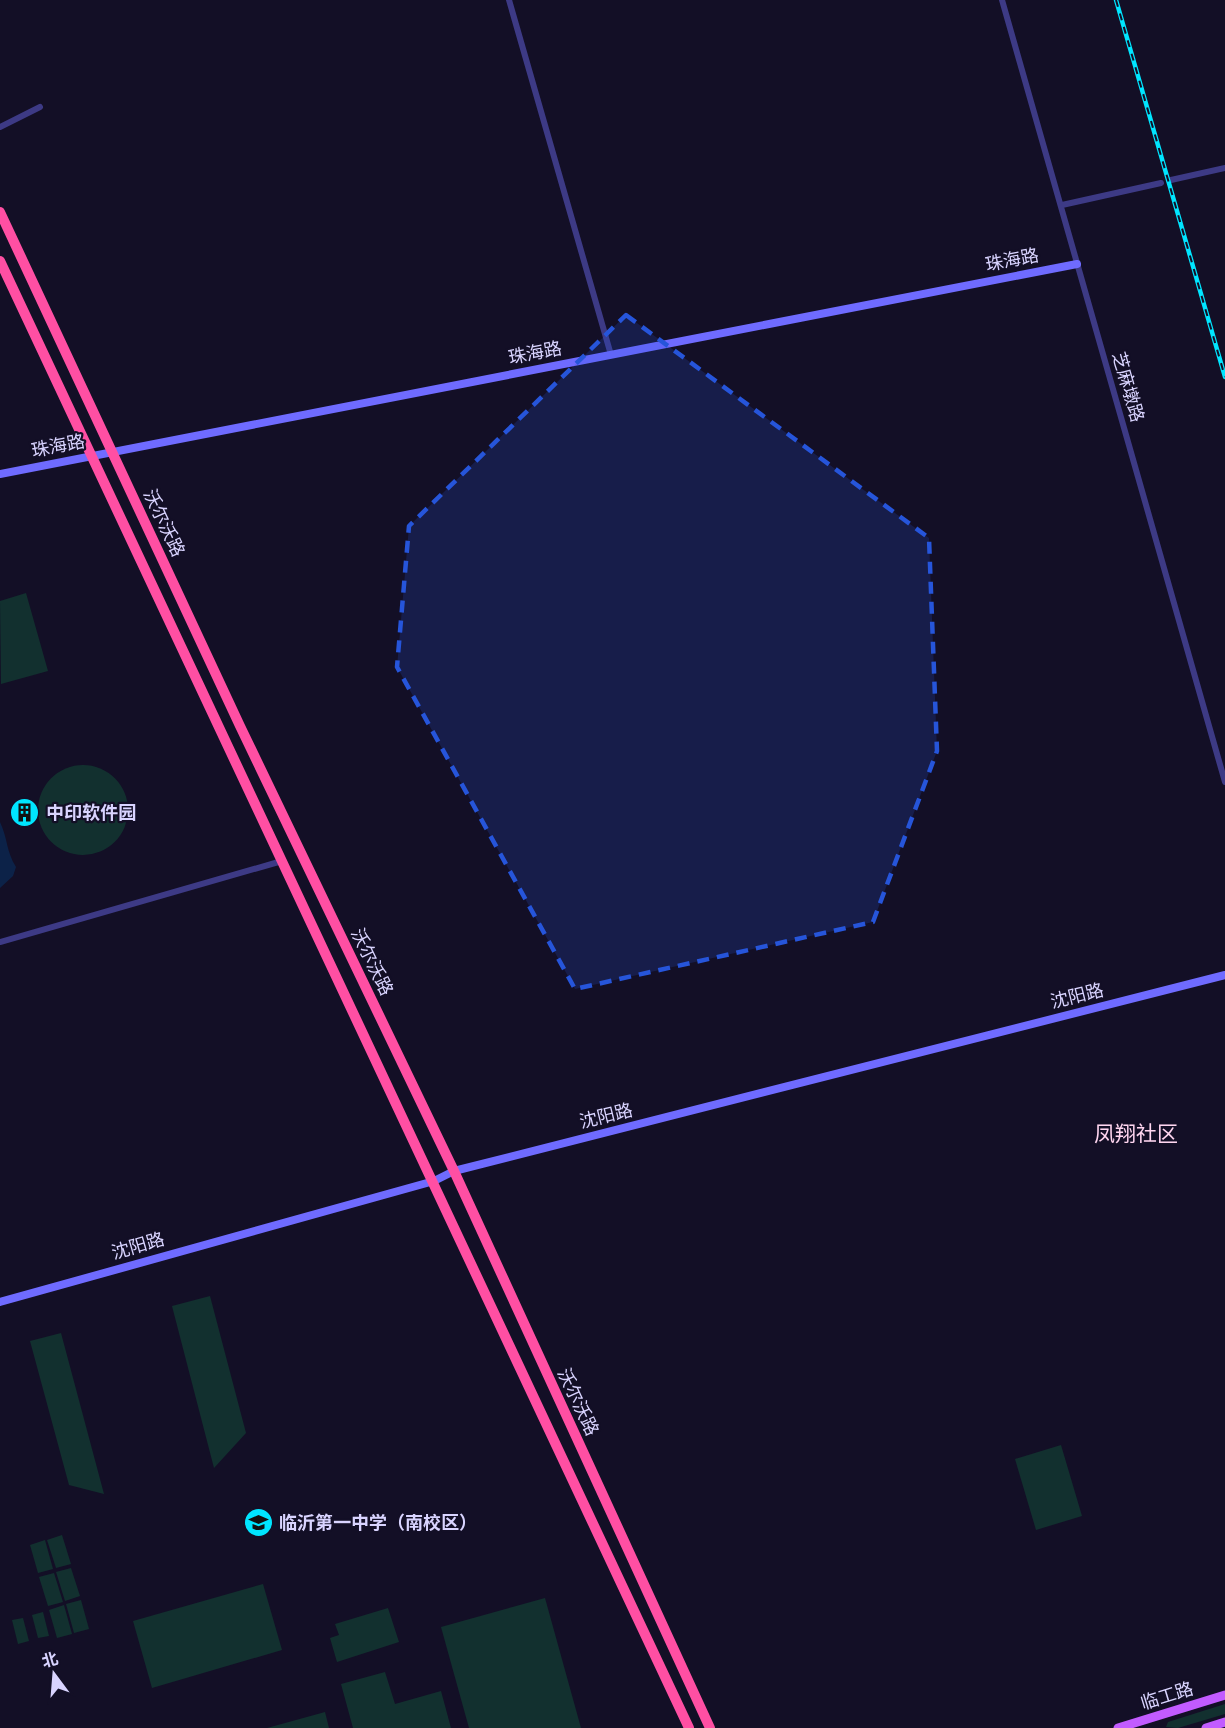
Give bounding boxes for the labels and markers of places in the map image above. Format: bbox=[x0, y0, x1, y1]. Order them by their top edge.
building icon: 中印软件园 bbox=[9, 797, 41, 829]
place label: 中印软件园 bbox=[46, 802, 136, 824]
school or university icon: 临沂第一中学（南校区） bbox=[242, 1507, 274, 1539]
place label: 临沂第一中学（南校区） bbox=[279, 1512, 477, 1534]

